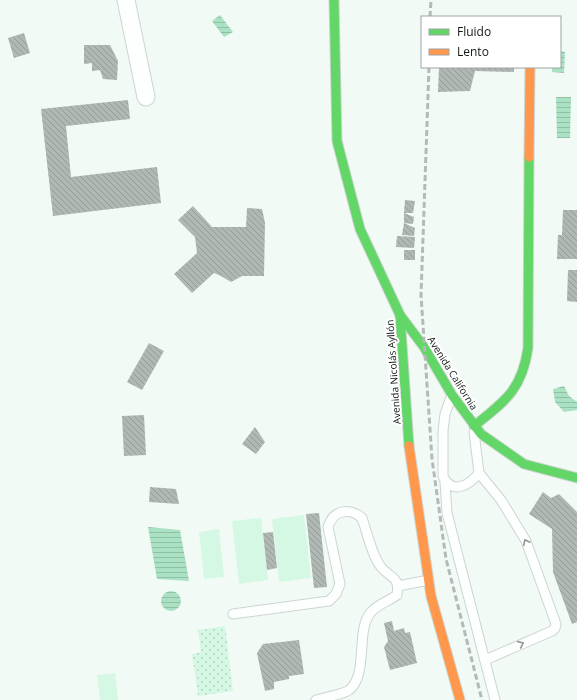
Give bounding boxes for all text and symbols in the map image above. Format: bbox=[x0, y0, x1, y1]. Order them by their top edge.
legend bbox=[421, 16, 561, 68]
text: Fluido bbox=[457, 23, 491, 40]
text: Lento bbox=[457, 43, 489, 60]
street label: Avenida Nicolás Ayllón bbox=[382, 319, 404, 425]
street label: Avenida California bbox=[425, 333, 481, 413]
one-way arrow bbox=[523, 539, 531, 546]
one-way arrow bbox=[517, 641, 524, 649]

